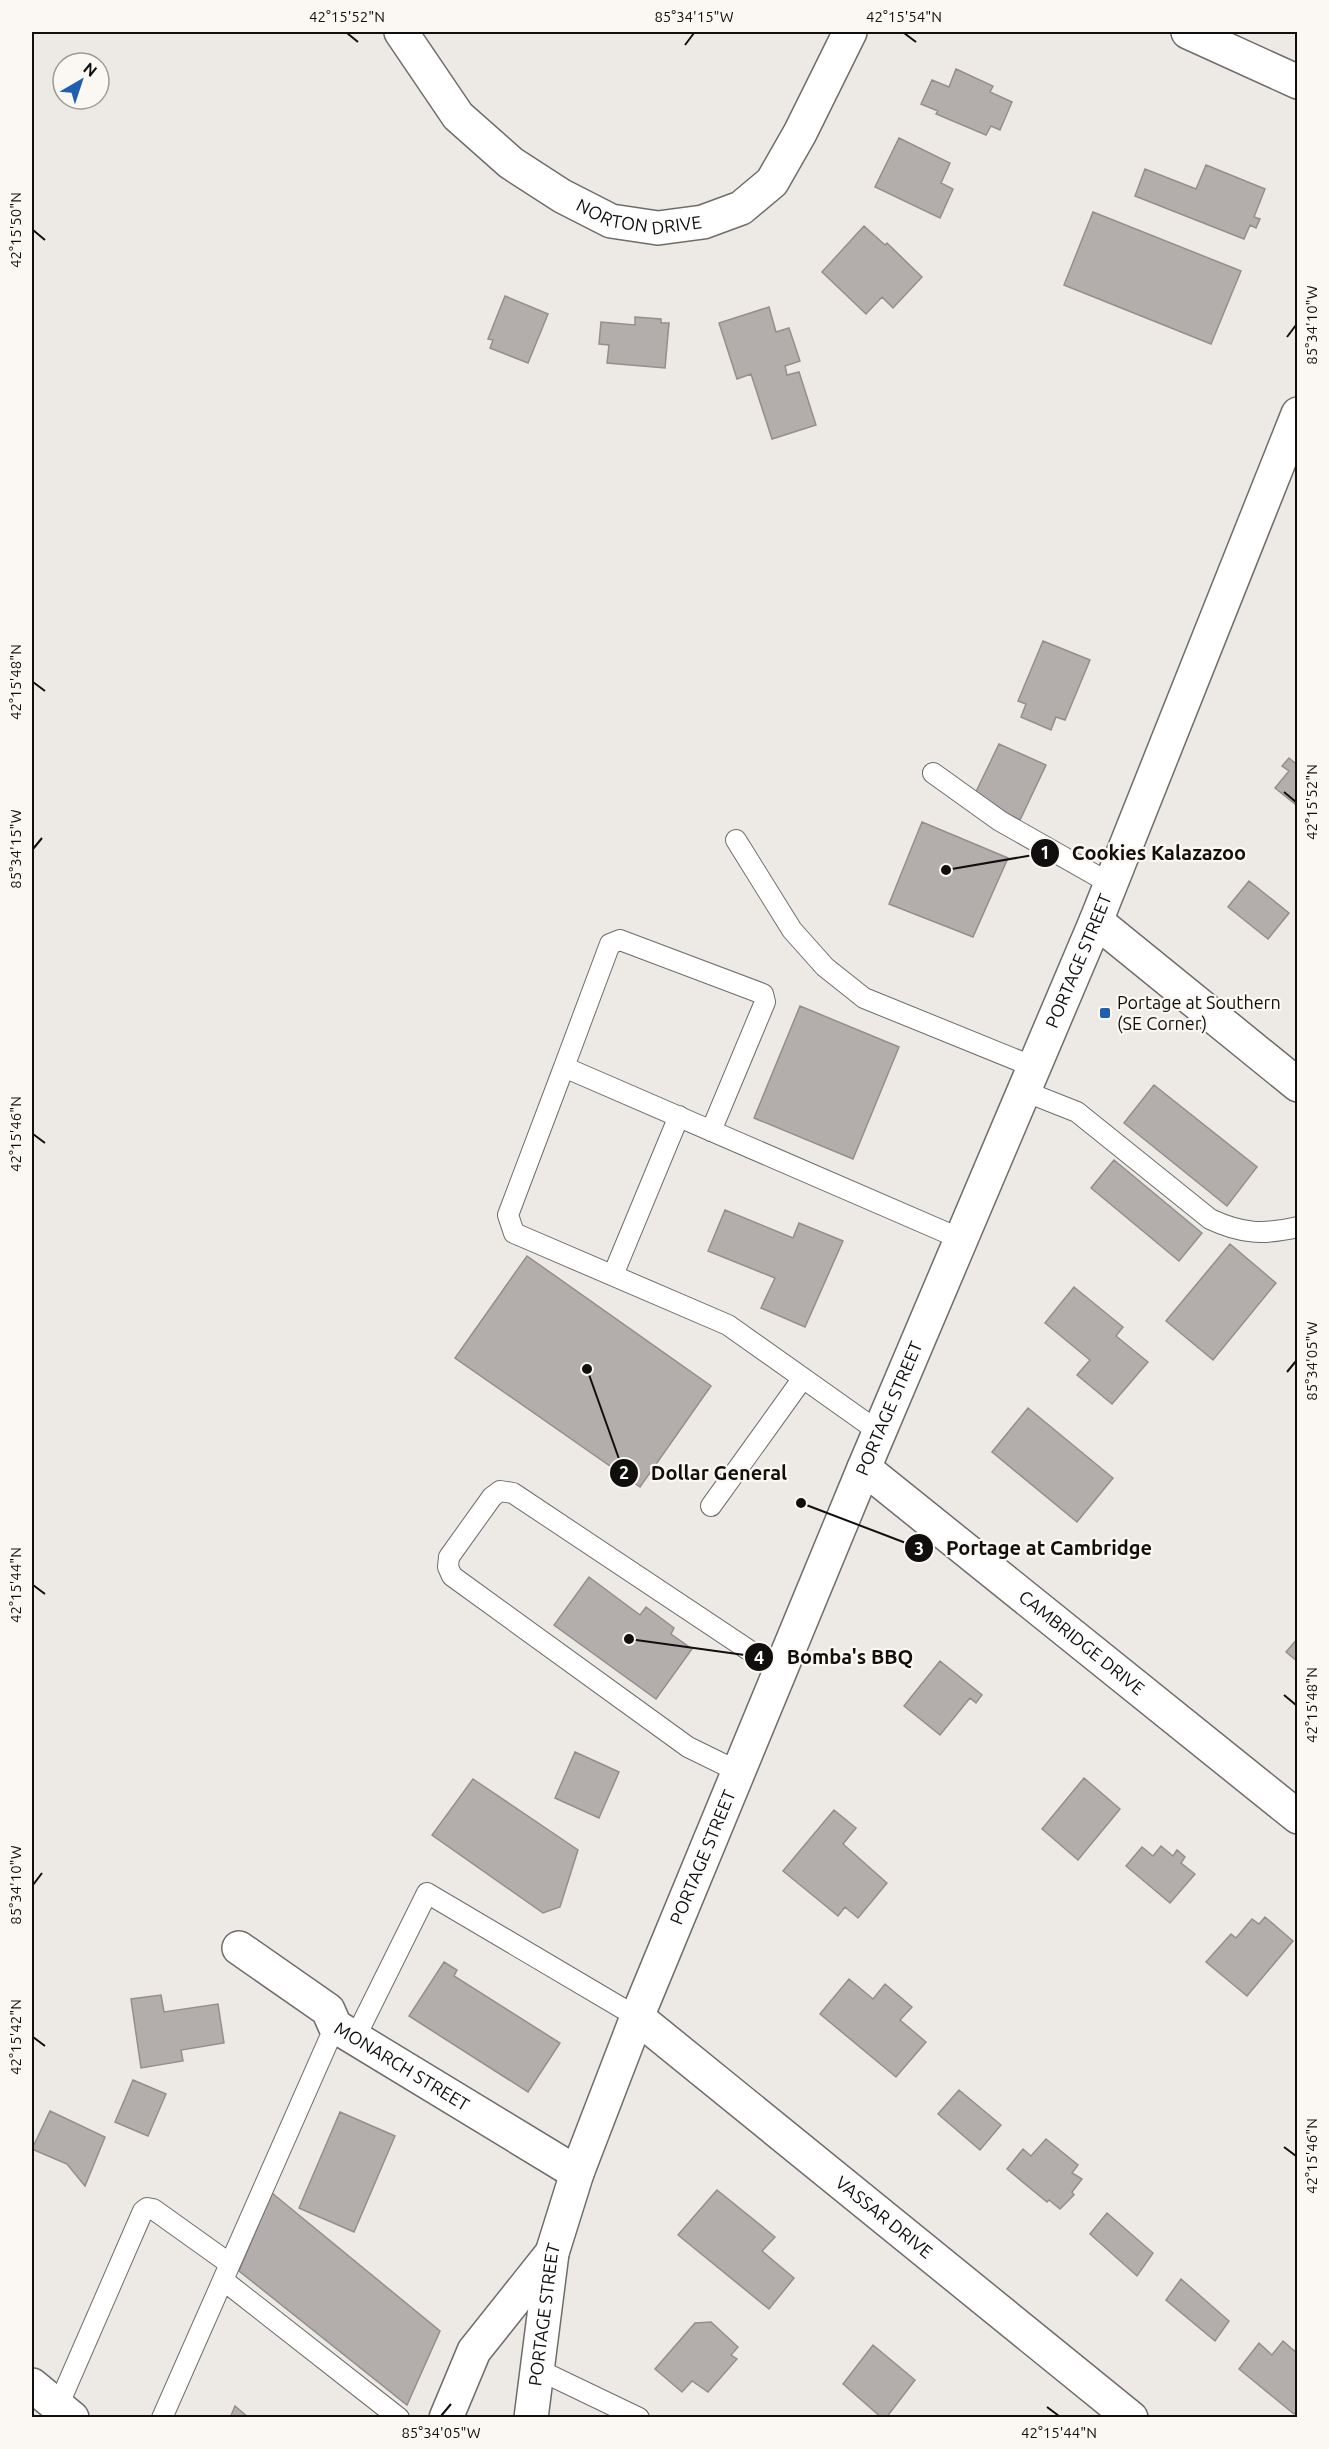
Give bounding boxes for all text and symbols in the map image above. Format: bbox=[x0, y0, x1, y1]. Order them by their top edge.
text: 42°15'52"N bbox=[309, 8, 385, 25]
text: 85°34'15"W bbox=[654, 8, 734, 25]
text: 42°15'54"N bbox=[866, 8, 942, 25]
north arrow bbox=[51, 51, 111, 111]
text: N bbox=[80, 59, 101, 80]
text: 42°15'50"N bbox=[7, 192, 24, 268]
street label: NORTON DRIVE bbox=[573, 194, 703, 238]
text: 85°34'10"W bbox=[1303, 285, 1320, 365]
text: 42°15'48"N bbox=[7, 644, 24, 720]
text: 42°15'52"N bbox=[1303, 764, 1320, 840]
text: 85°34'15"W bbox=[7, 809, 24, 889]
callout: Cookies Kalazazoo bbox=[1030, 834, 1258, 872]
text: Cookies Kalazazoo bbox=[1072, 841, 1246, 864]
text: 1 bbox=[1040, 842, 1050, 862]
street label: PORTAGE STREET bbox=[1041, 891, 1115, 1031]
place label: Portage at Southern (SE Corner) bbox=[1117, 992, 1281, 1034]
marker: Portage at Southern (SE Corner) bbox=[1098, 1006, 1112, 1020]
text: 42°15'46"N bbox=[7, 1096, 24, 1172]
text: 85°34'05"W bbox=[1303, 1321, 1320, 1401]
street label: PORTAGE STREET bbox=[851, 1338, 926, 1478]
callout: Dollar General bbox=[609, 1454, 799, 1492]
text: Dollar General bbox=[651, 1461, 787, 1484]
text: 2 bbox=[619, 1462, 629, 1482]
callout: Portage at Cambridge bbox=[904, 1529, 1164, 1567]
text: Portage at Cambridge bbox=[946, 1536, 1152, 1559]
text: 3 bbox=[914, 1538, 924, 1558]
text: 42°15'44"N bbox=[7, 1547, 24, 1623]
street label: CAMBRIDGE DRIVE bbox=[1015, 1586, 1149, 1698]
callout: Bomba's BBQ bbox=[744, 1638, 925, 1676]
text: Bomba's BBQ bbox=[787, 1645, 913, 1668]
text: 4 bbox=[754, 1647, 764, 1667]
text: 42°15'48"N bbox=[1303, 1667, 1320, 1743]
street label: PORTAGE STREET bbox=[665, 1787, 739, 1927]
text: 85°34'10"W bbox=[7, 1845, 24, 1925]
text: 42°15'42"N bbox=[7, 1999, 24, 2075]
street label: MONARCH STREET bbox=[331, 2017, 473, 2114]
text: 42°15'46"N bbox=[1303, 2118, 1320, 2194]
street label: VASSAR DRIVE bbox=[832, 2172, 937, 2262]
street label: PORTAGE STREET bbox=[524, 2241, 563, 2387]
text: 85°34'05"W bbox=[401, 2424, 481, 2441]
text: 42°15'44"N bbox=[1021, 2424, 1097, 2441]

